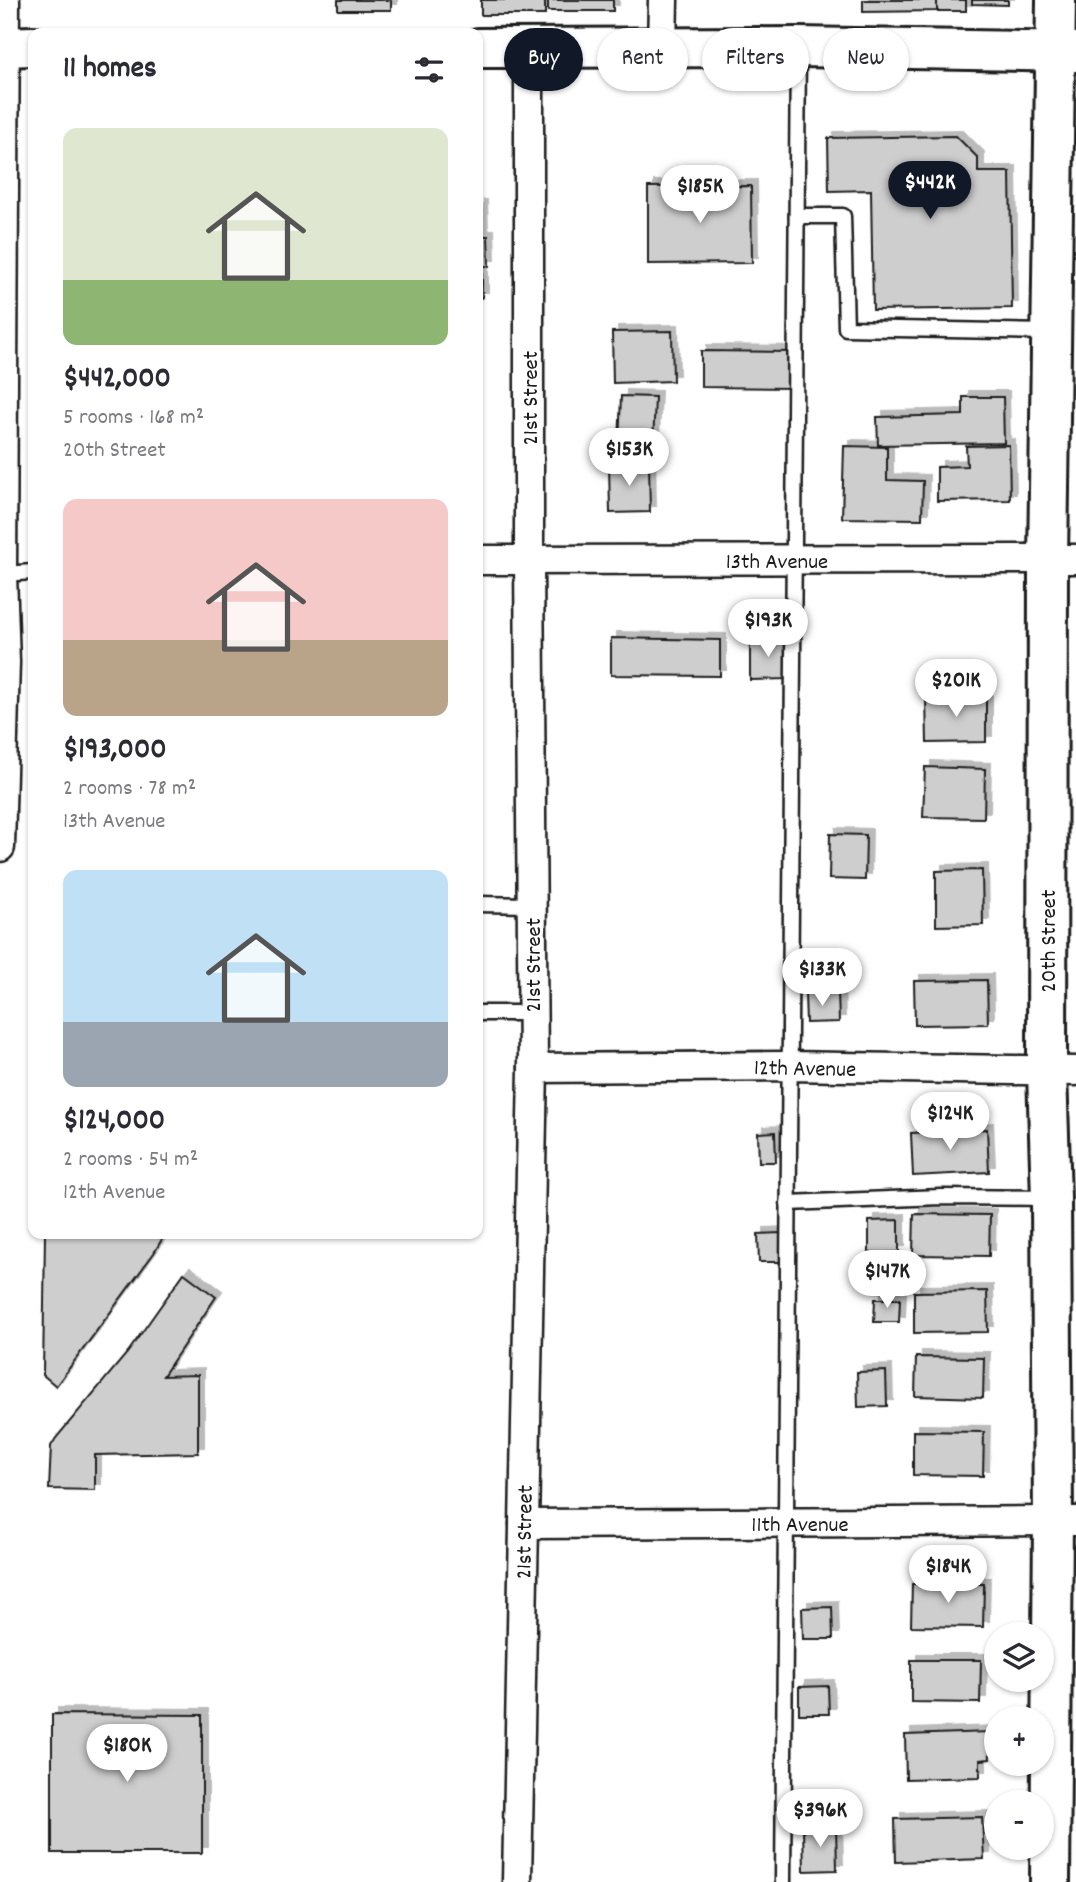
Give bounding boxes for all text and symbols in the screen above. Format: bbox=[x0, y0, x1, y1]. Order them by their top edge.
chip: Buy bbox=[504, 28, 583, 91]
chip: Rent bbox=[597, 28, 688, 91]
chip: Filters bbox=[702, 28, 809, 91]
chip: New bbox=[823, 28, 909, 91]
text: 11 homes bbox=[63, 49, 157, 92]
icon: filters bbox=[410, 51, 448, 89]
pin: $442K bbox=[881, 162, 979, 221]
pin: $185K bbox=[651, 166, 749, 225]
text: $442K bbox=[904, 167, 956, 200]
text: $185K bbox=[676, 171, 724, 204]
icon: home bbox=[193, 173, 319, 299]
street label: 21st Street bbox=[516, 351, 549, 445]
text: $442,000 bbox=[63, 359, 171, 402]
text: 5 rooms · 168 m² bbox=[63, 402, 204, 435]
pin: $153K bbox=[580, 428, 678, 488]
text: $153K bbox=[605, 434, 653, 467]
text: 20th Street bbox=[63, 435, 166, 468]
icon: home bbox=[193, 544, 319, 670]
street label: 13th Avenue bbox=[726, 547, 828, 580]
pin: $193K bbox=[719, 600, 817, 659]
text: $193K bbox=[744, 605, 792, 638]
pin: $201K bbox=[907, 660, 1005, 719]
text: $201K bbox=[931, 665, 981, 698]
text: $193,000 bbox=[63, 730, 167, 773]
text: 2 rooms · 78 m² bbox=[63, 773, 196, 806]
text: 13th Avenue bbox=[63, 806, 165, 839]
street label: 20th Street bbox=[1034, 890, 1067, 992]
icon: home bbox=[193, 915, 319, 1041]
street label: 21st Street bbox=[519, 918, 552, 1012]
pin: $133K bbox=[773, 948, 871, 1008]
text: $133K bbox=[798, 954, 846, 987]
street label: 12th Avenue bbox=[754, 1053, 856, 1088]
pin: $124K bbox=[901, 1092, 999, 1152]
text: $124K bbox=[927, 1098, 973, 1131]
text: $124,000 bbox=[63, 1101, 165, 1144]
text: 2 rooms · 54 m² bbox=[63, 1144, 198, 1177]
text: 12th Avenue bbox=[63, 1177, 165, 1210]
pin: $147K bbox=[838, 1250, 936, 1310]
text: $147K bbox=[864, 1256, 910, 1289]
street label: 21st Street bbox=[509, 1485, 544, 1580]
street label: 11th Avenue bbox=[751, 1510, 849, 1543]
pin: $184K bbox=[899, 1546, 997, 1605]
text: $184K bbox=[925, 1551, 971, 1584]
map controls bbox=[984, 1622, 1054, 1860]
button: layers bbox=[984, 1622, 1054, 1692]
button: + bbox=[984, 1706, 1054, 1776]
pin: $180K bbox=[78, 1724, 176, 1784]
text: $180K bbox=[102, 1730, 152, 1763]
pin: $396K bbox=[771, 1790, 869, 1849]
button: − bbox=[984, 1790, 1054, 1860]
text: $396K bbox=[793, 1795, 847, 1828]

